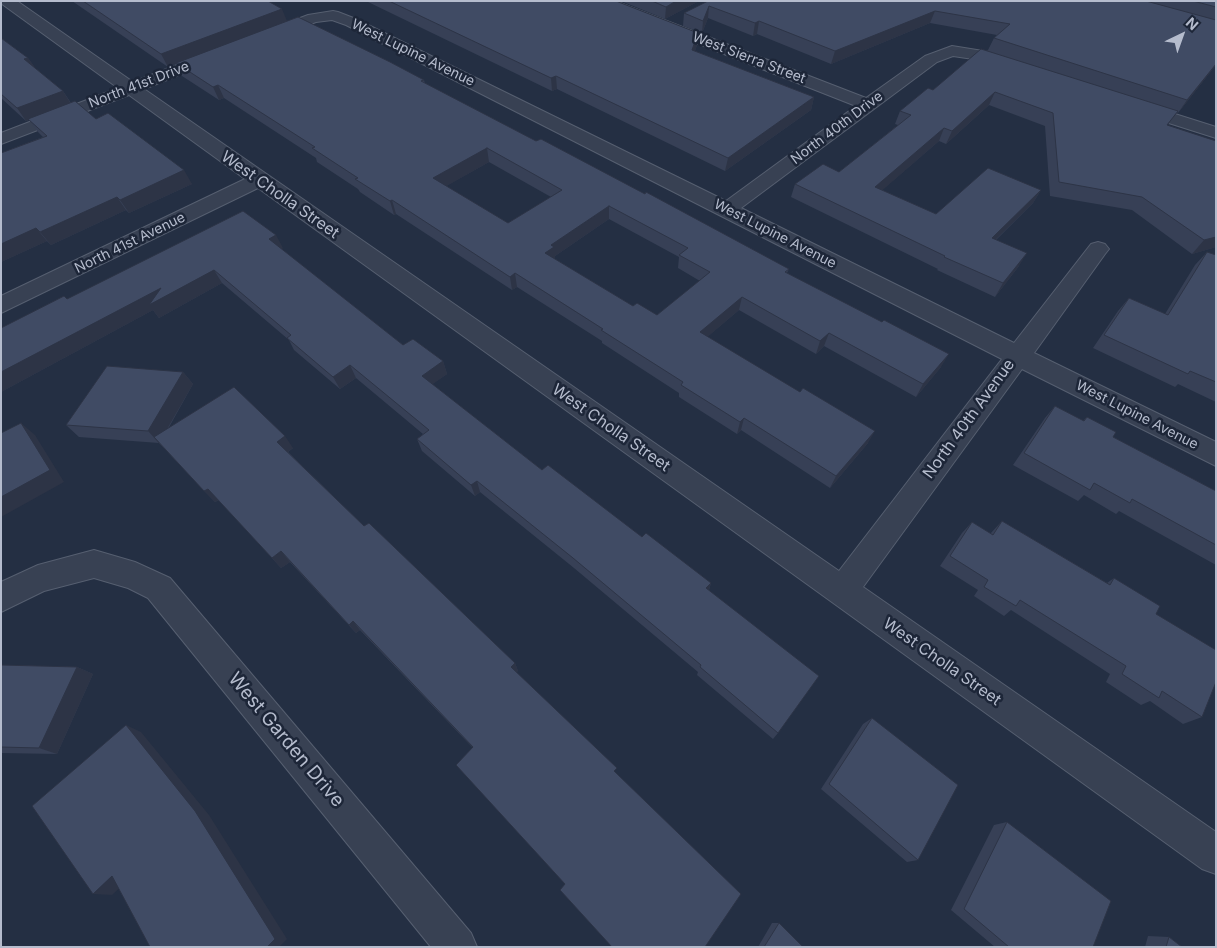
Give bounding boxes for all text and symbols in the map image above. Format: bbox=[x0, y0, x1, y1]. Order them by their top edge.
north arrow bbox=[1157, 10, 1207, 60]
text: N bbox=[1183, 14, 1202, 33]
street label: West Lupine Avenue bbox=[349, 16, 477, 90]
street label: West Sierra Street bbox=[690, 29, 808, 87]
street label: North 41st Drive bbox=[86, 58, 192, 112]
street label: North 40th Drive bbox=[788, 88, 886, 168]
street label: West Cholla Street bbox=[217, 147, 343, 243]
street label: West Lupine Avenue bbox=[711, 196, 839, 272]
street label: North 41st Avenue bbox=[72, 209, 188, 277]
street label: North 40th Avenue bbox=[919, 355, 1019, 483]
street label: West Lupine Avenue bbox=[1073, 377, 1201, 453]
street label: West Cholla Street bbox=[548, 380, 674, 476]
street label: West Cholla Street bbox=[879, 614, 1005, 710]
street label: West Garden Drive bbox=[223, 668, 349, 812]

